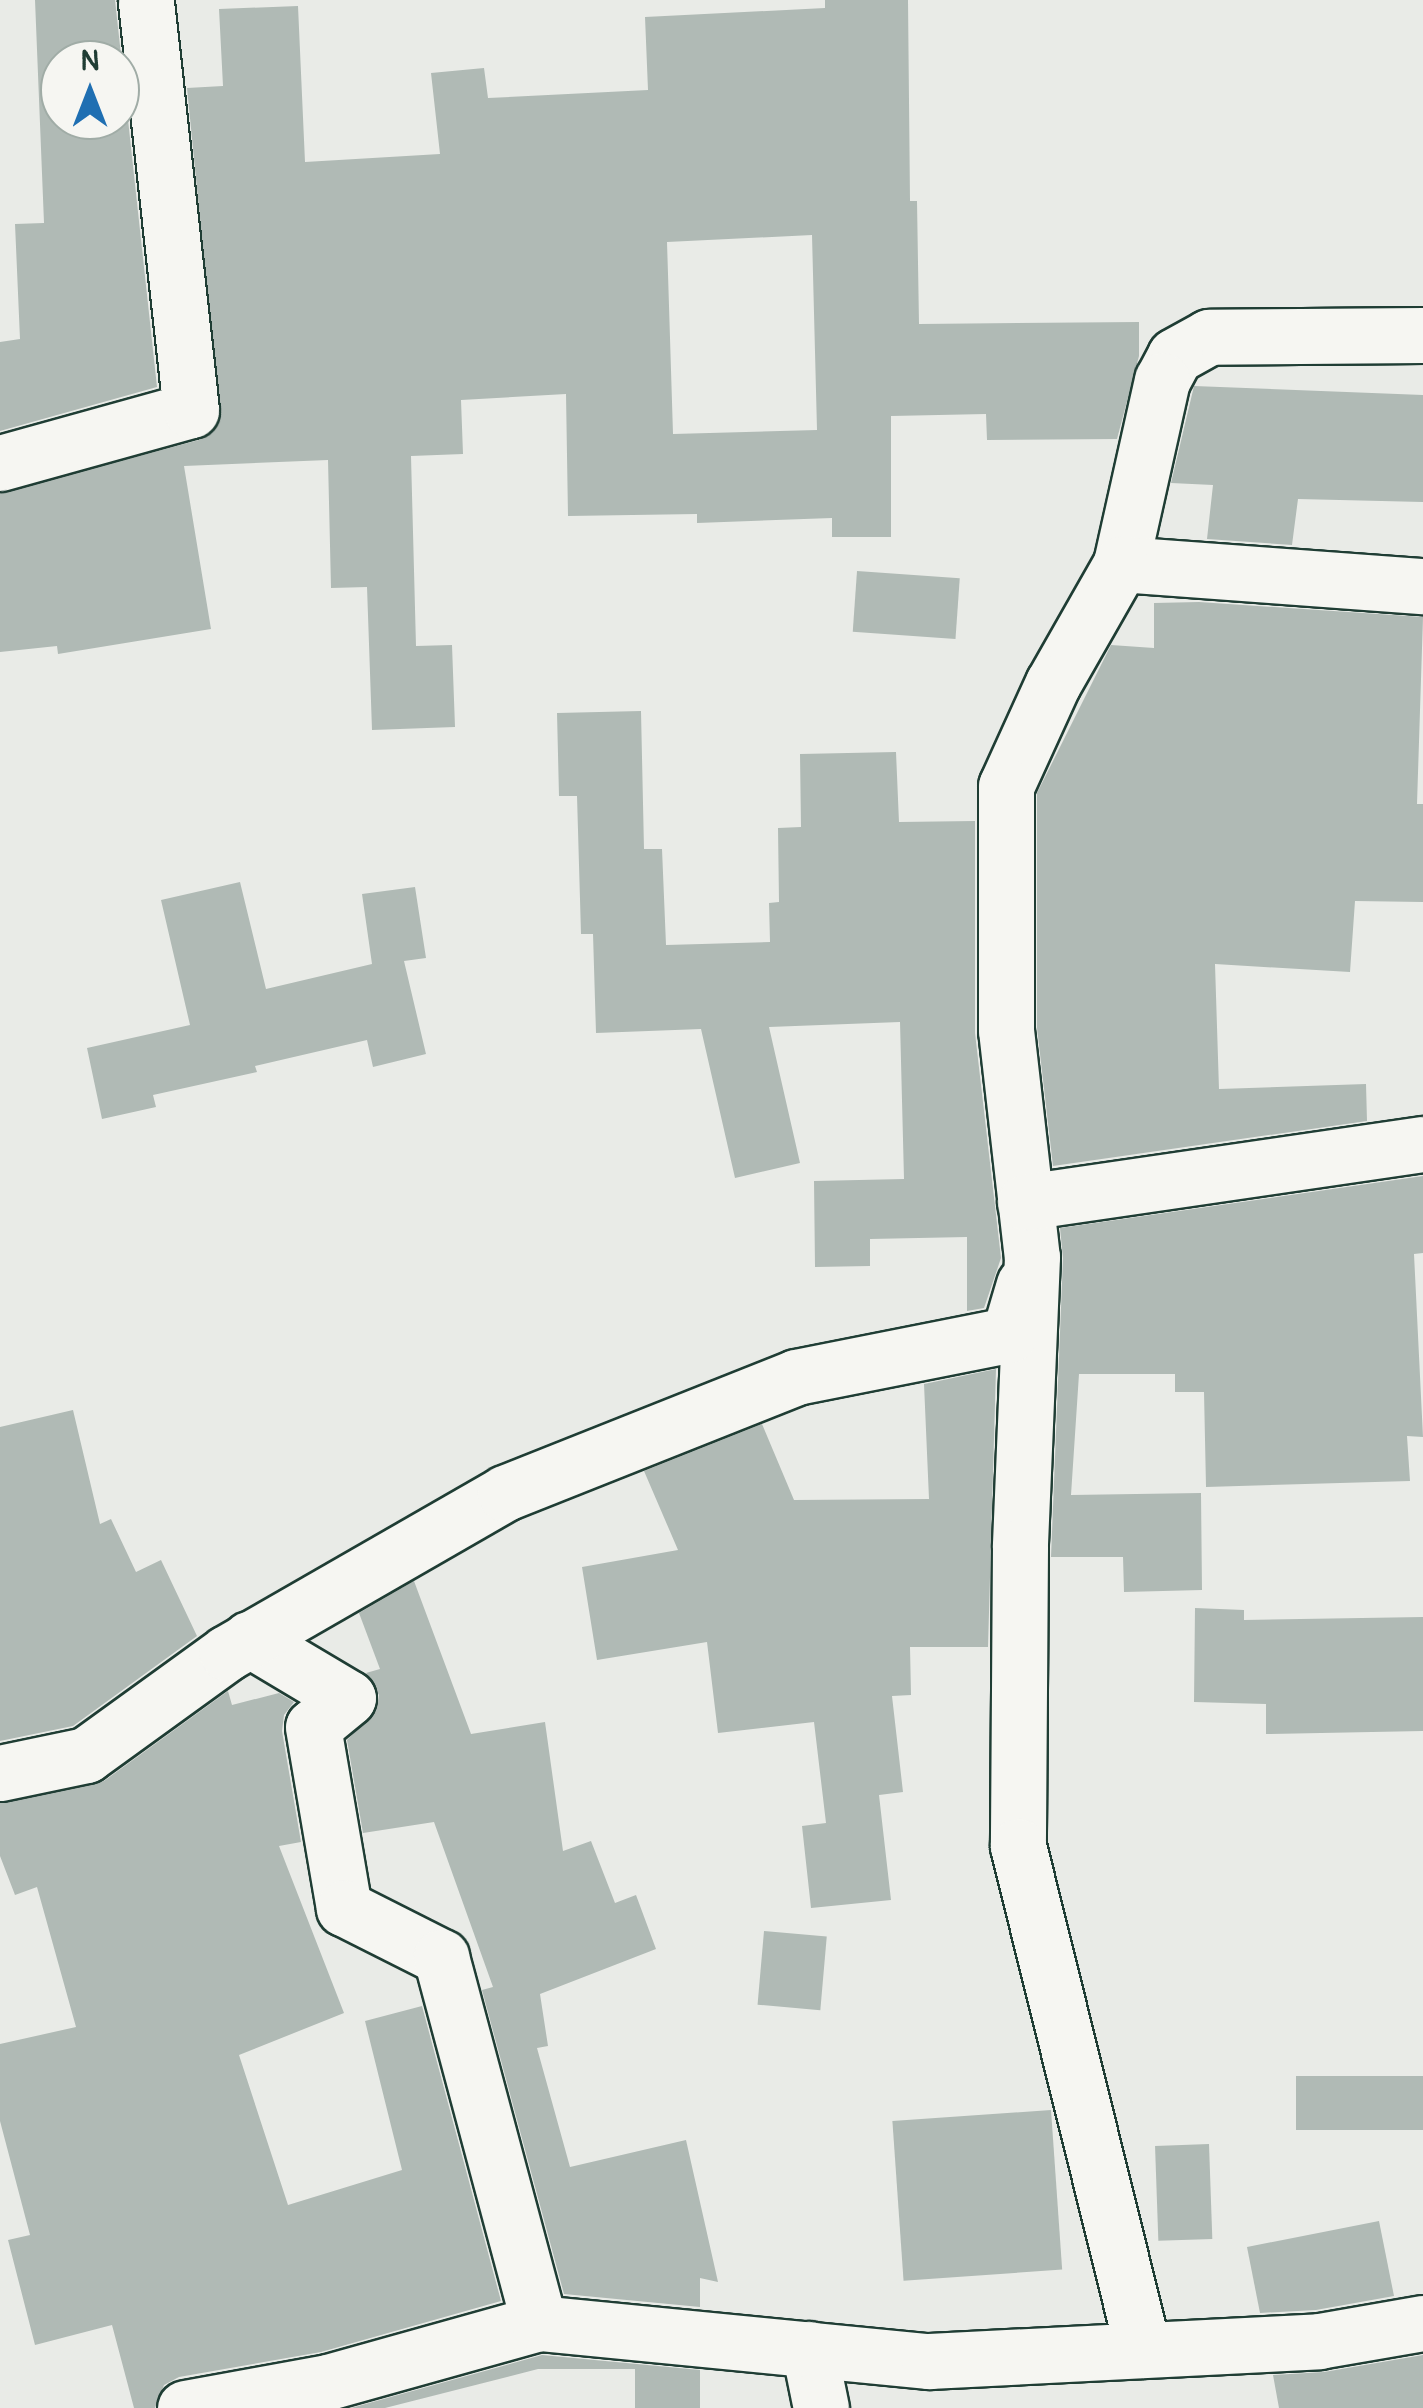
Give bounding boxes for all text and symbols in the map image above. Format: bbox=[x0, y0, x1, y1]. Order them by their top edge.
north arrow bbox=[40, 40, 140, 140]
text: N bbox=[81, 44, 99, 79]

